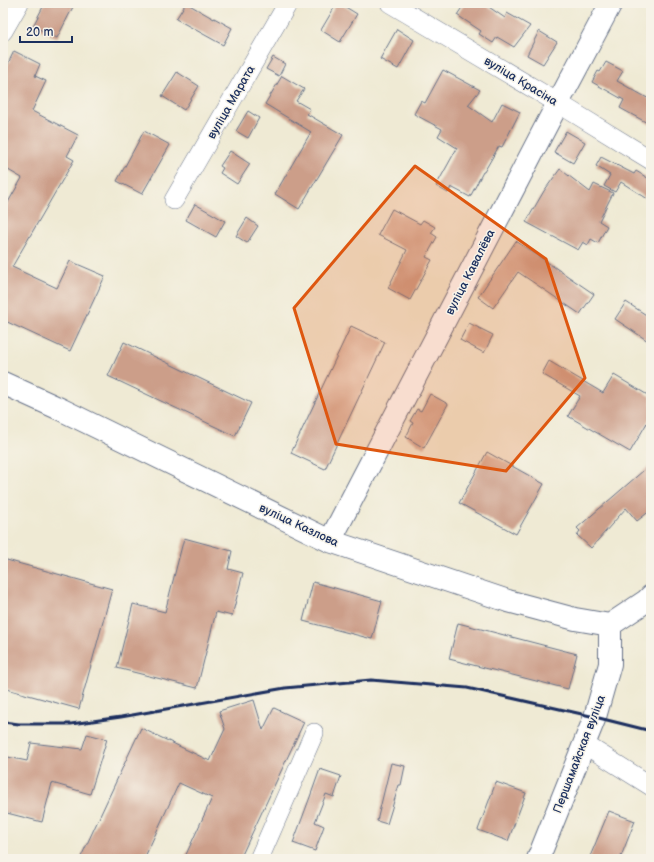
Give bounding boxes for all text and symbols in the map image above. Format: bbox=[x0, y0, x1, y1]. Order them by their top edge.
scale bar bbox=[20, 18, 72, 44]
text: 20 m bbox=[26, 25, 53, 40]
street label: вуліца Красіна bbox=[481, 54, 560, 109]
street label: вуліца Марата bbox=[204, 63, 259, 142]
street label: вуліца Кавалёва bbox=[442, 227, 498, 317]
street label: вуліца Казлова bbox=[257, 500, 341, 550]
street label: Першамайская вуліца bbox=[550, 693, 609, 815]

